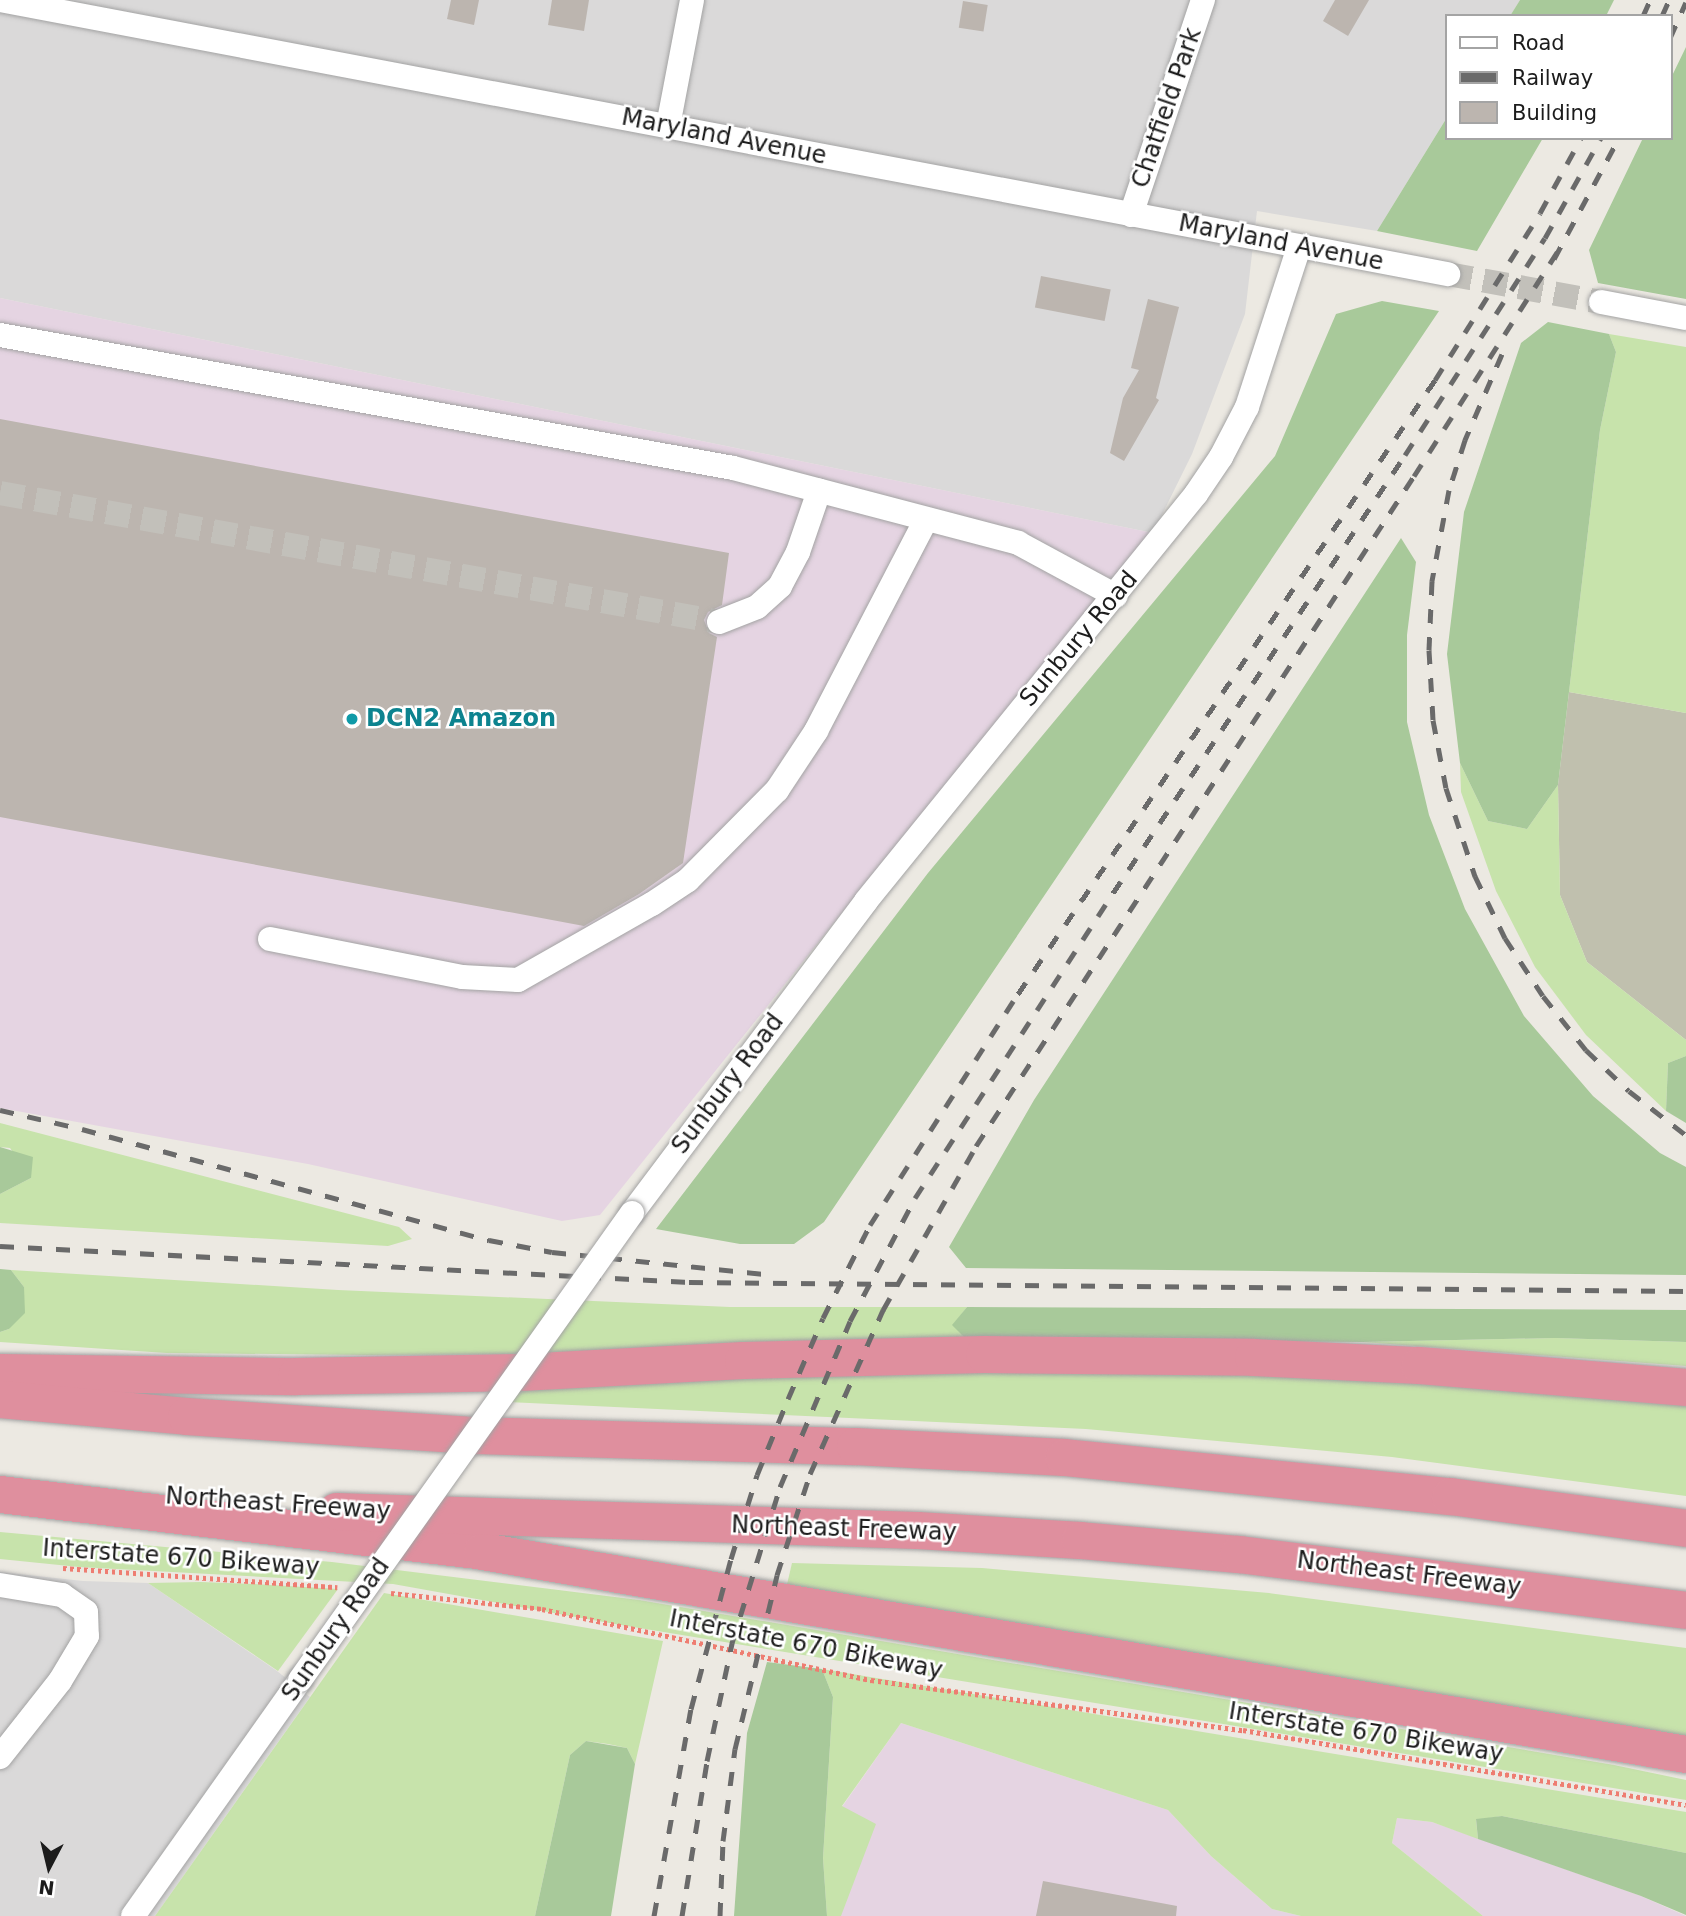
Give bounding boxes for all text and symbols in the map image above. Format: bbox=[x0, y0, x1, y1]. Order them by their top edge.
legend bbox=[1444, 14, 1672, 140]
street label: Chatfield Park bbox=[1126, 24, 1208, 192]
text: Road bbox=[1512, 31, 1565, 55]
text: Railway bbox=[1512, 66, 1593, 90]
text: Building bbox=[1512, 101, 1597, 125]
street label: Maryland Avenue bbox=[619, 103, 829, 171]
street label: Maryland Avenue bbox=[1176, 209, 1386, 277]
street label: Sunbury Road bbox=[1014, 565, 1144, 713]
place label: DCN2 Amazon bbox=[366, 705, 556, 733]
marker: DCN2 Amazon bbox=[344, 711, 360, 727]
street label: Sunbury Road bbox=[666, 1008, 790, 1160]
street label: Northeast Freeway bbox=[164, 1482, 392, 1526]
street label: Northeast Freeway bbox=[731, 1511, 957, 1547]
street label: Interstate 670 Bikeway bbox=[41, 1534, 321, 1582]
street label: Northeast Freeway bbox=[1295, 1546, 1523, 1602]
street label: Sunbury Road bbox=[276, 1553, 396, 1707]
street label: Interstate 670 Bikeway bbox=[667, 1604, 945, 1686]
street label: Interstate 670 Bikeway bbox=[1227, 1697, 1505, 1769]
north arrow bbox=[14, 1832, 84, 1902]
text: N bbox=[37, 1876, 56, 1900]

